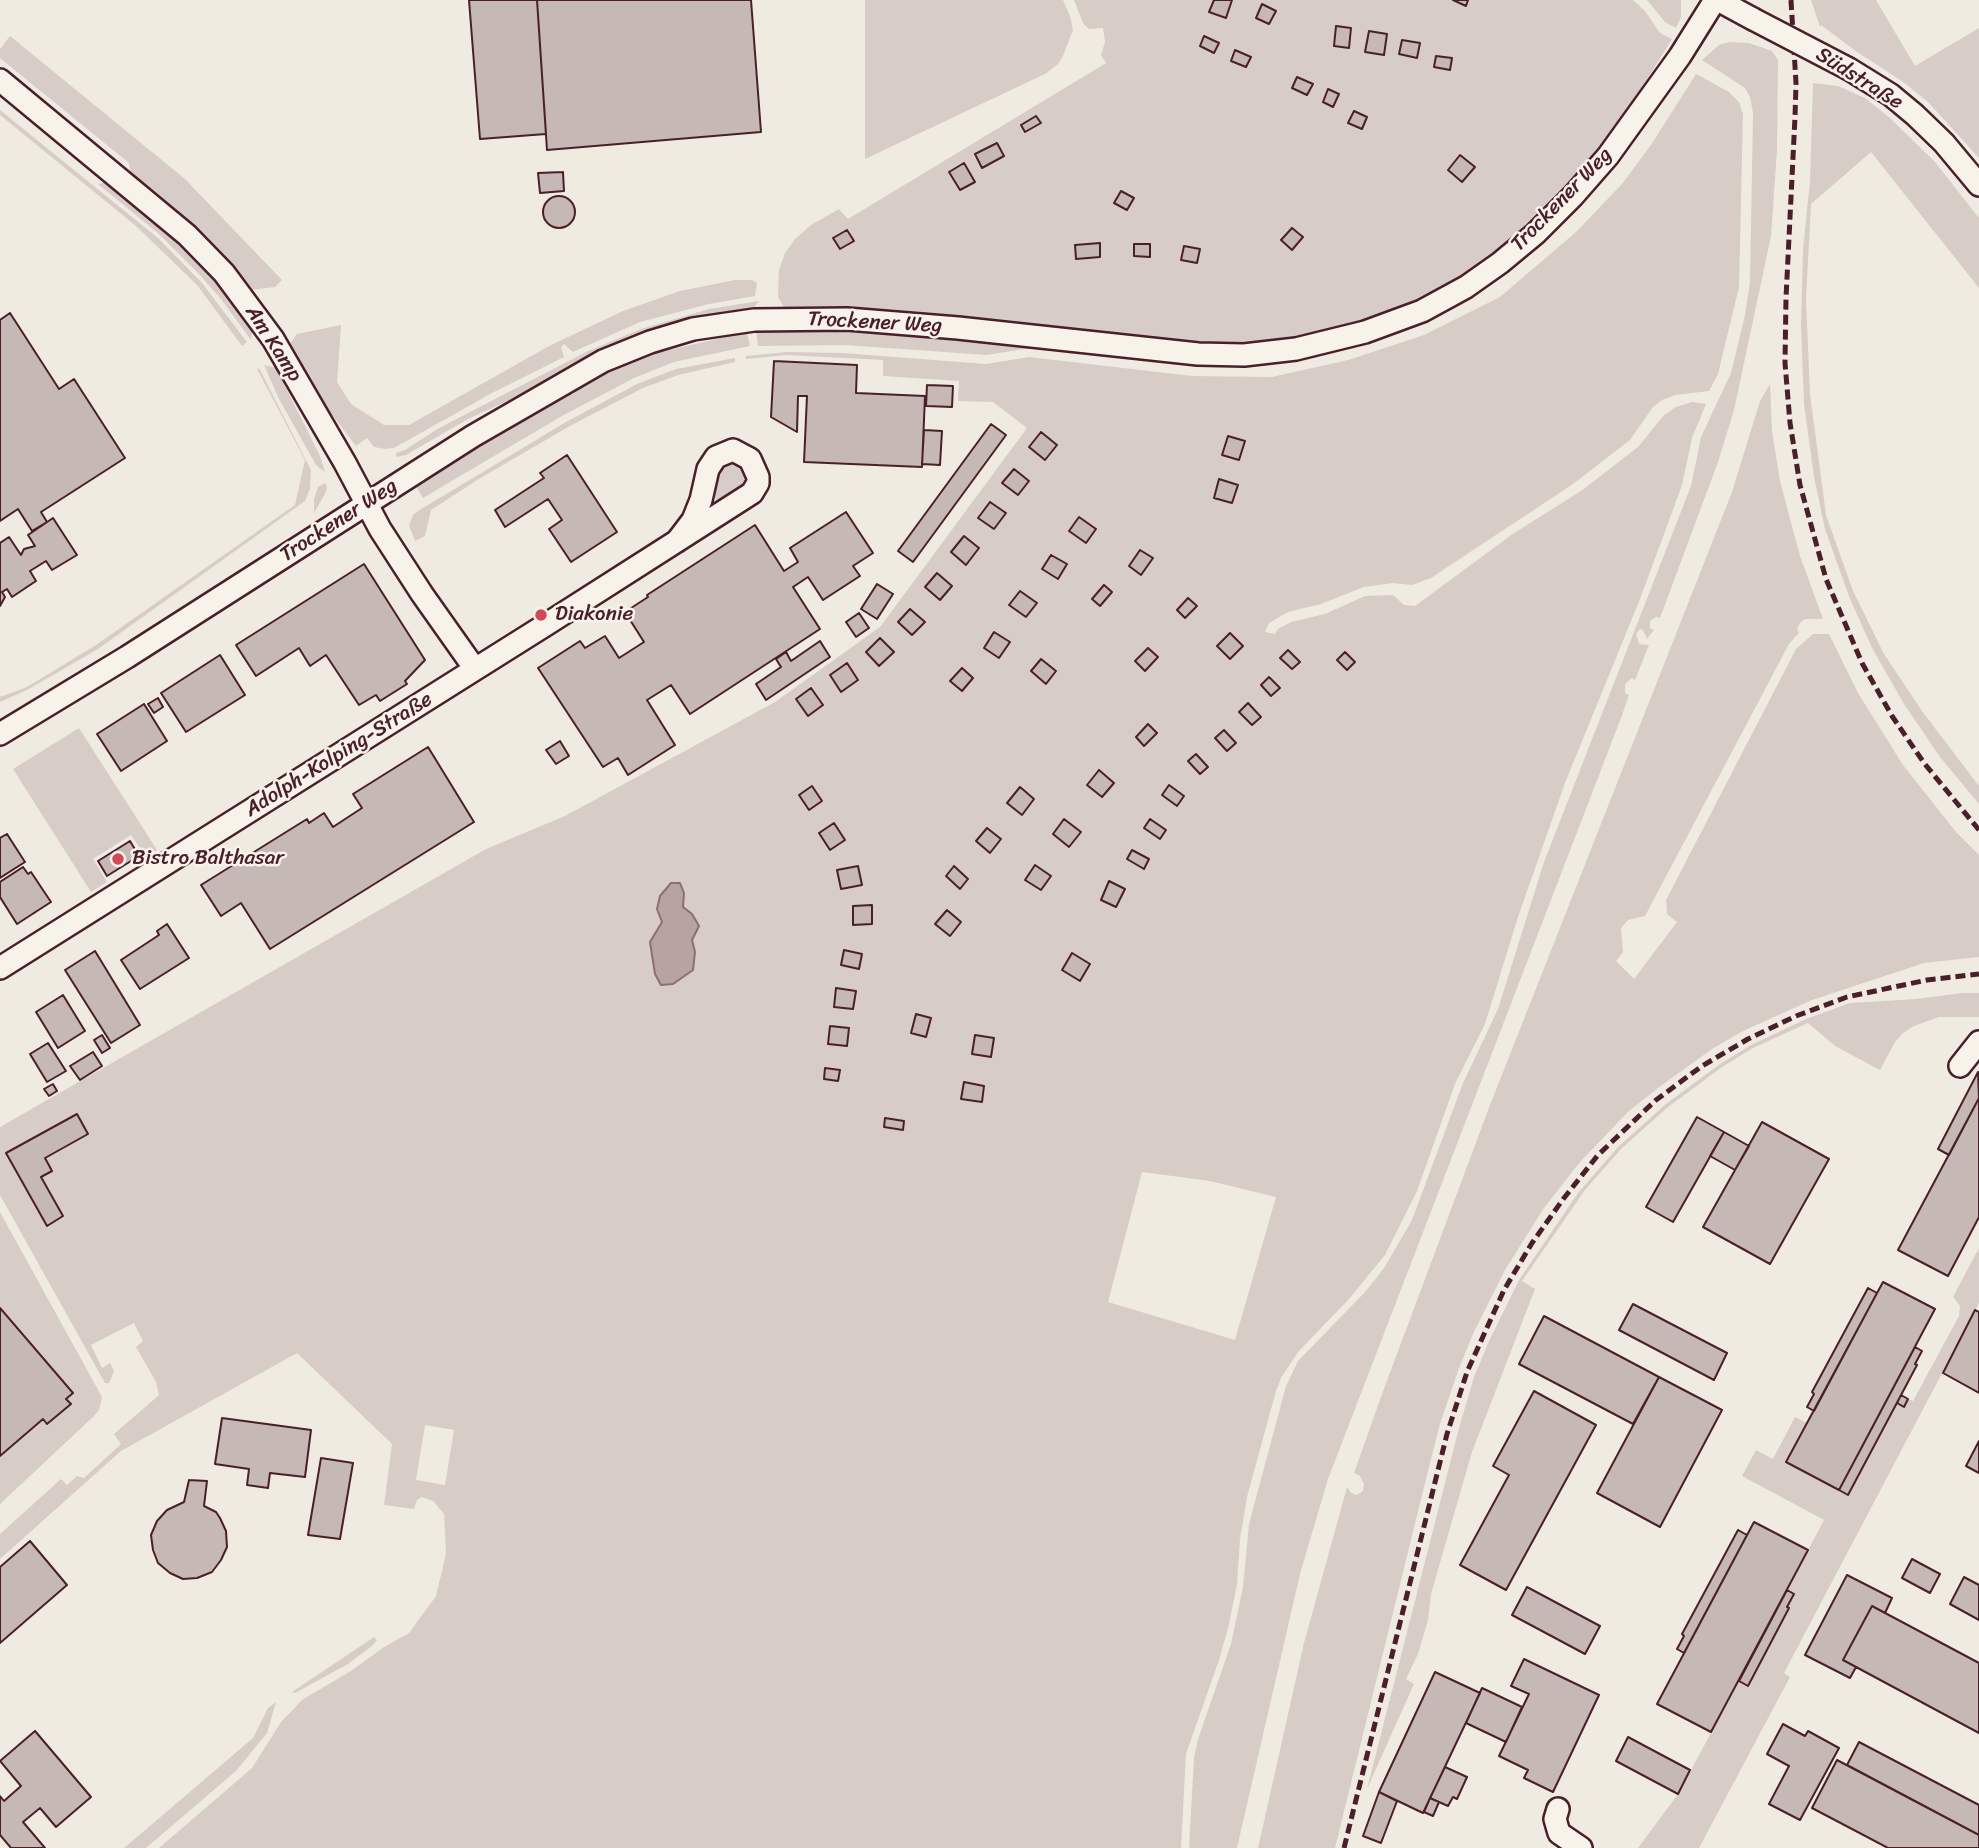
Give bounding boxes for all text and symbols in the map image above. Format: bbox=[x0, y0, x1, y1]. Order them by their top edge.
street label: Südstraße bbox=[1811, 42, 1907, 116]
street label: Trockener Weg bbox=[1506, 143, 1618, 257]
street label: Am Kamp bbox=[239, 301, 307, 387]
street label: Trockener Weg bbox=[807, 307, 943, 339]
street label: Trockener Weg bbox=[276, 474, 402, 568]
place label: Diakonie bbox=[555, 602, 633, 628]
marker: Diakonie bbox=[533, 607, 549, 623]
street label: Adolph-Kolping-Straße bbox=[241, 687, 437, 823]
place label: Bistro Balthasar bbox=[132, 846, 284, 872]
marker: Bistro Balthasar bbox=[110, 851, 126, 867]

